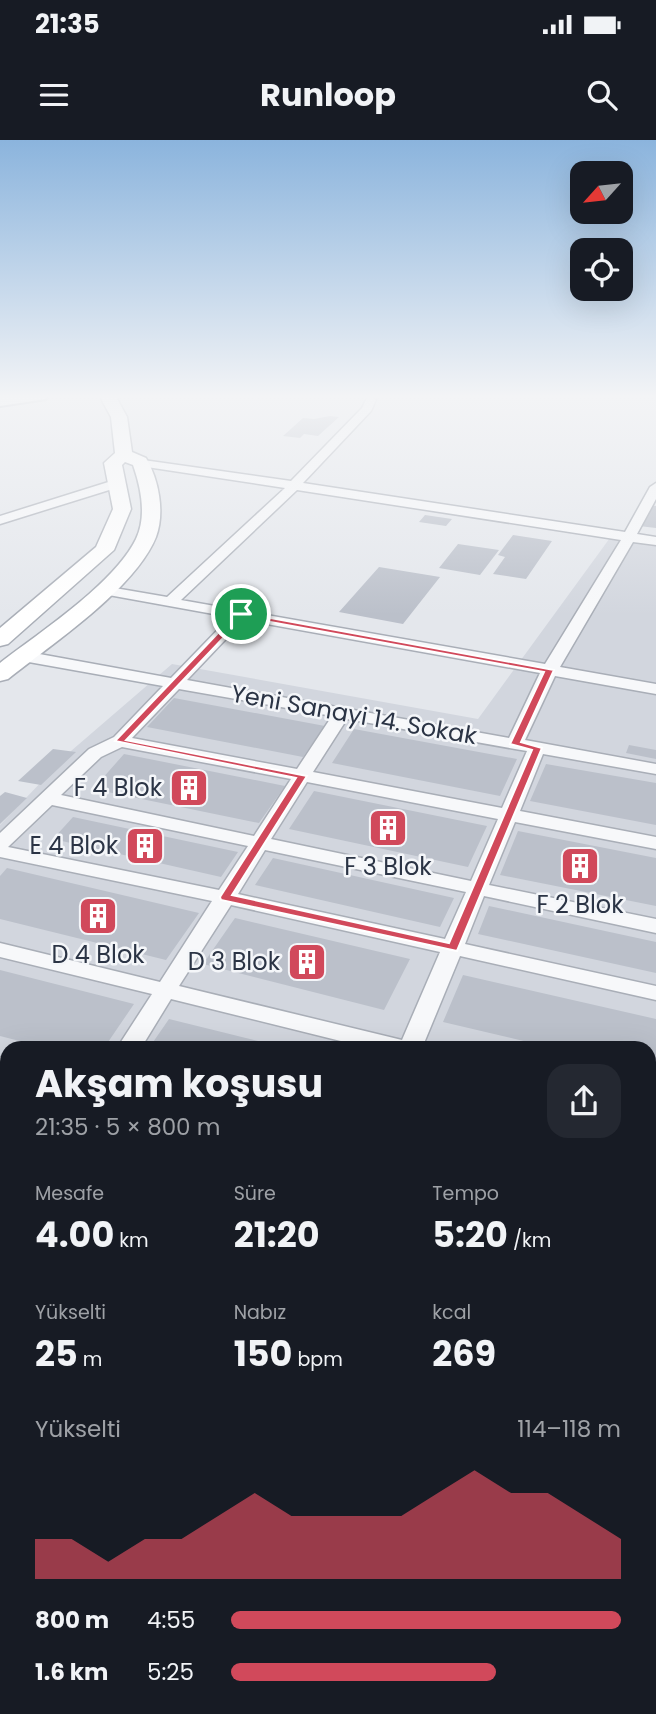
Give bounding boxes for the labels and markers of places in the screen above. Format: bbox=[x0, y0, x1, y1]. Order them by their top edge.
pin bbox=[211, 584, 271, 644]
building icon: F 4 Blok bbox=[168, 767, 210, 809]
place label: F 4 Blok bbox=[74, 771, 163, 804]
building icon: F 3 Blok bbox=[367, 807, 409, 849]
building icon: E 4 Blok bbox=[124, 825, 166, 867]
place label: E 4 Blok bbox=[29, 829, 119, 862]
building icon: F 2 Blok bbox=[559, 845, 601, 887]
place label: F 3 Blok bbox=[344, 850, 432, 883]
place label: F 2 Blok bbox=[536, 888, 624, 921]
building icon: D 4 Blok bbox=[77, 895, 119, 937]
place label: D 4 Blok bbox=[51, 938, 145, 971]
building icon: D 3 Blok bbox=[286, 941, 328, 983]
place label: D 3 Blok bbox=[188, 945, 281, 978]

